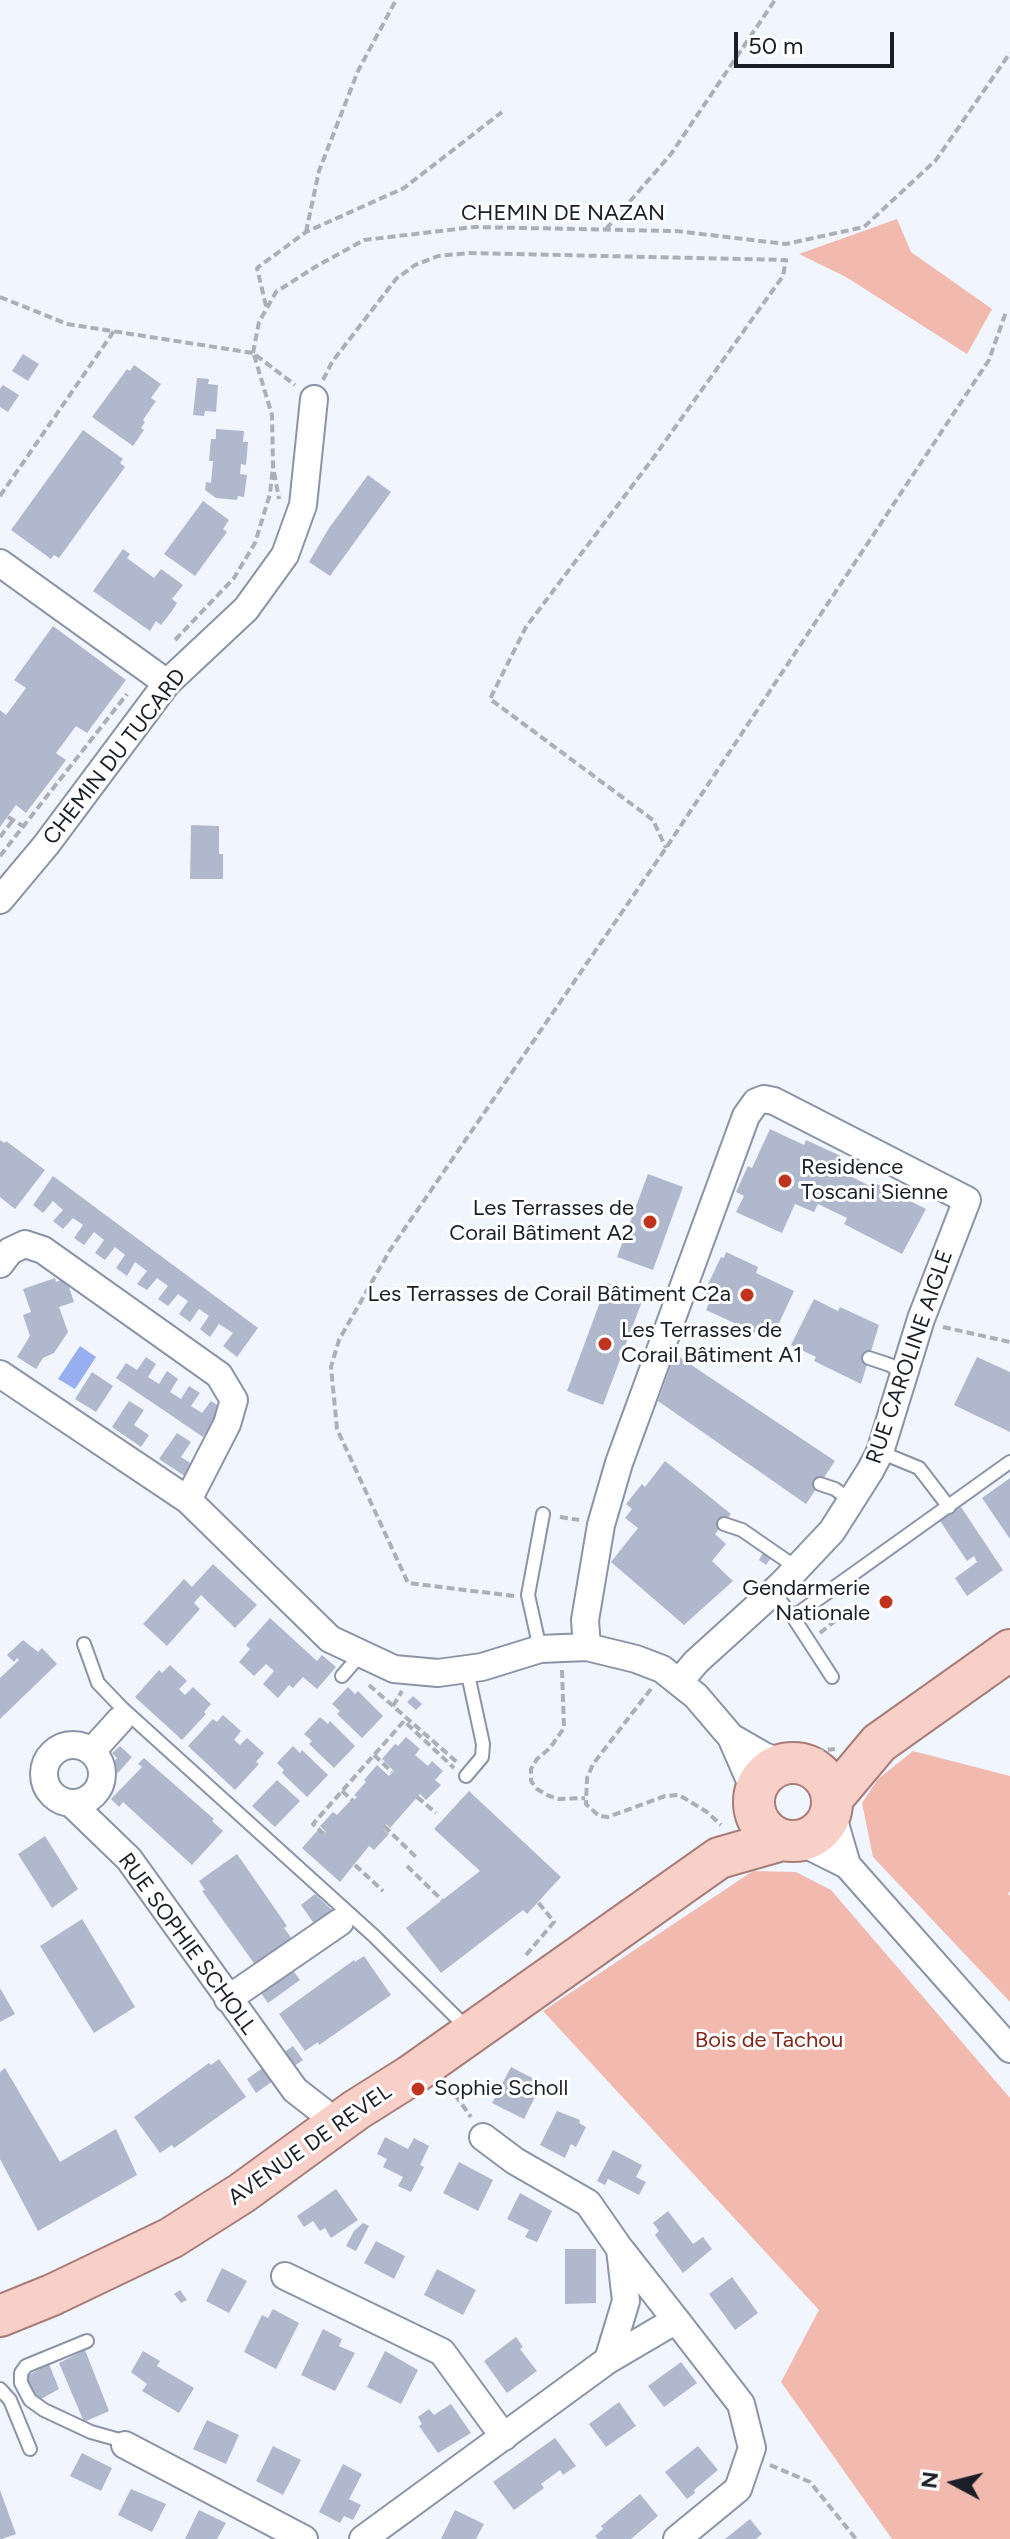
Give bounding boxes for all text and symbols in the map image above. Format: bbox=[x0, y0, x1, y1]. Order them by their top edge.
scale bar bbox=[738, 16, 898, 66]
text: 50 m bbox=[748, 31, 804, 60]
street label: CHEMIN DE NAZAN bbox=[461, 201, 665, 227]
street label: CHEMIN DU TUCARD bbox=[38, 664, 192, 850]
place label: Residence Toscani Sienne bbox=[801, 1155, 948, 1206]
marker: Residence Toscani Sienne bbox=[776, 1172, 794, 1190]
place label: Les Terrasses de Corail Bâtiment A2 bbox=[449, 1196, 634, 1248]
marker: Les Terrasses de Corail Bâtiment A2 bbox=[641, 1213, 659, 1231]
street label: RUE CAROLINE AIGLE bbox=[861, 1247, 959, 1467]
place label: Les Terrasses de Corail Bâtiment C2a bbox=[368, 1282, 731, 1308]
marker: Les Terrasses de Corail Bâtiment C2a bbox=[738, 1286, 756, 1304]
place label: Les Terrasses de Corail Bâtiment A1 bbox=[621, 1318, 802, 1370]
marker: Les Terrasses de Corail Bâtiment A1 bbox=[596, 1335, 614, 1353]
place label: Gendarmerie Nationale bbox=[742, 1576, 870, 1628]
marker: Gendarmerie Nationale bbox=[877, 1593, 895, 1611]
street label: RUE SOPHIE SCHOLL bbox=[112, 1848, 262, 2040]
park label: Bois de Tachou bbox=[695, 2028, 843, 2054]
place label: Sophie Scholl bbox=[434, 2076, 568, 2102]
street label: AVENUE DE REVEL bbox=[223, 2079, 397, 2211]
marker: Sophie Scholl bbox=[409, 2080, 427, 2098]
north arrow bbox=[914, 2443, 994, 2523]
text: N bbox=[915, 2470, 944, 2490]

